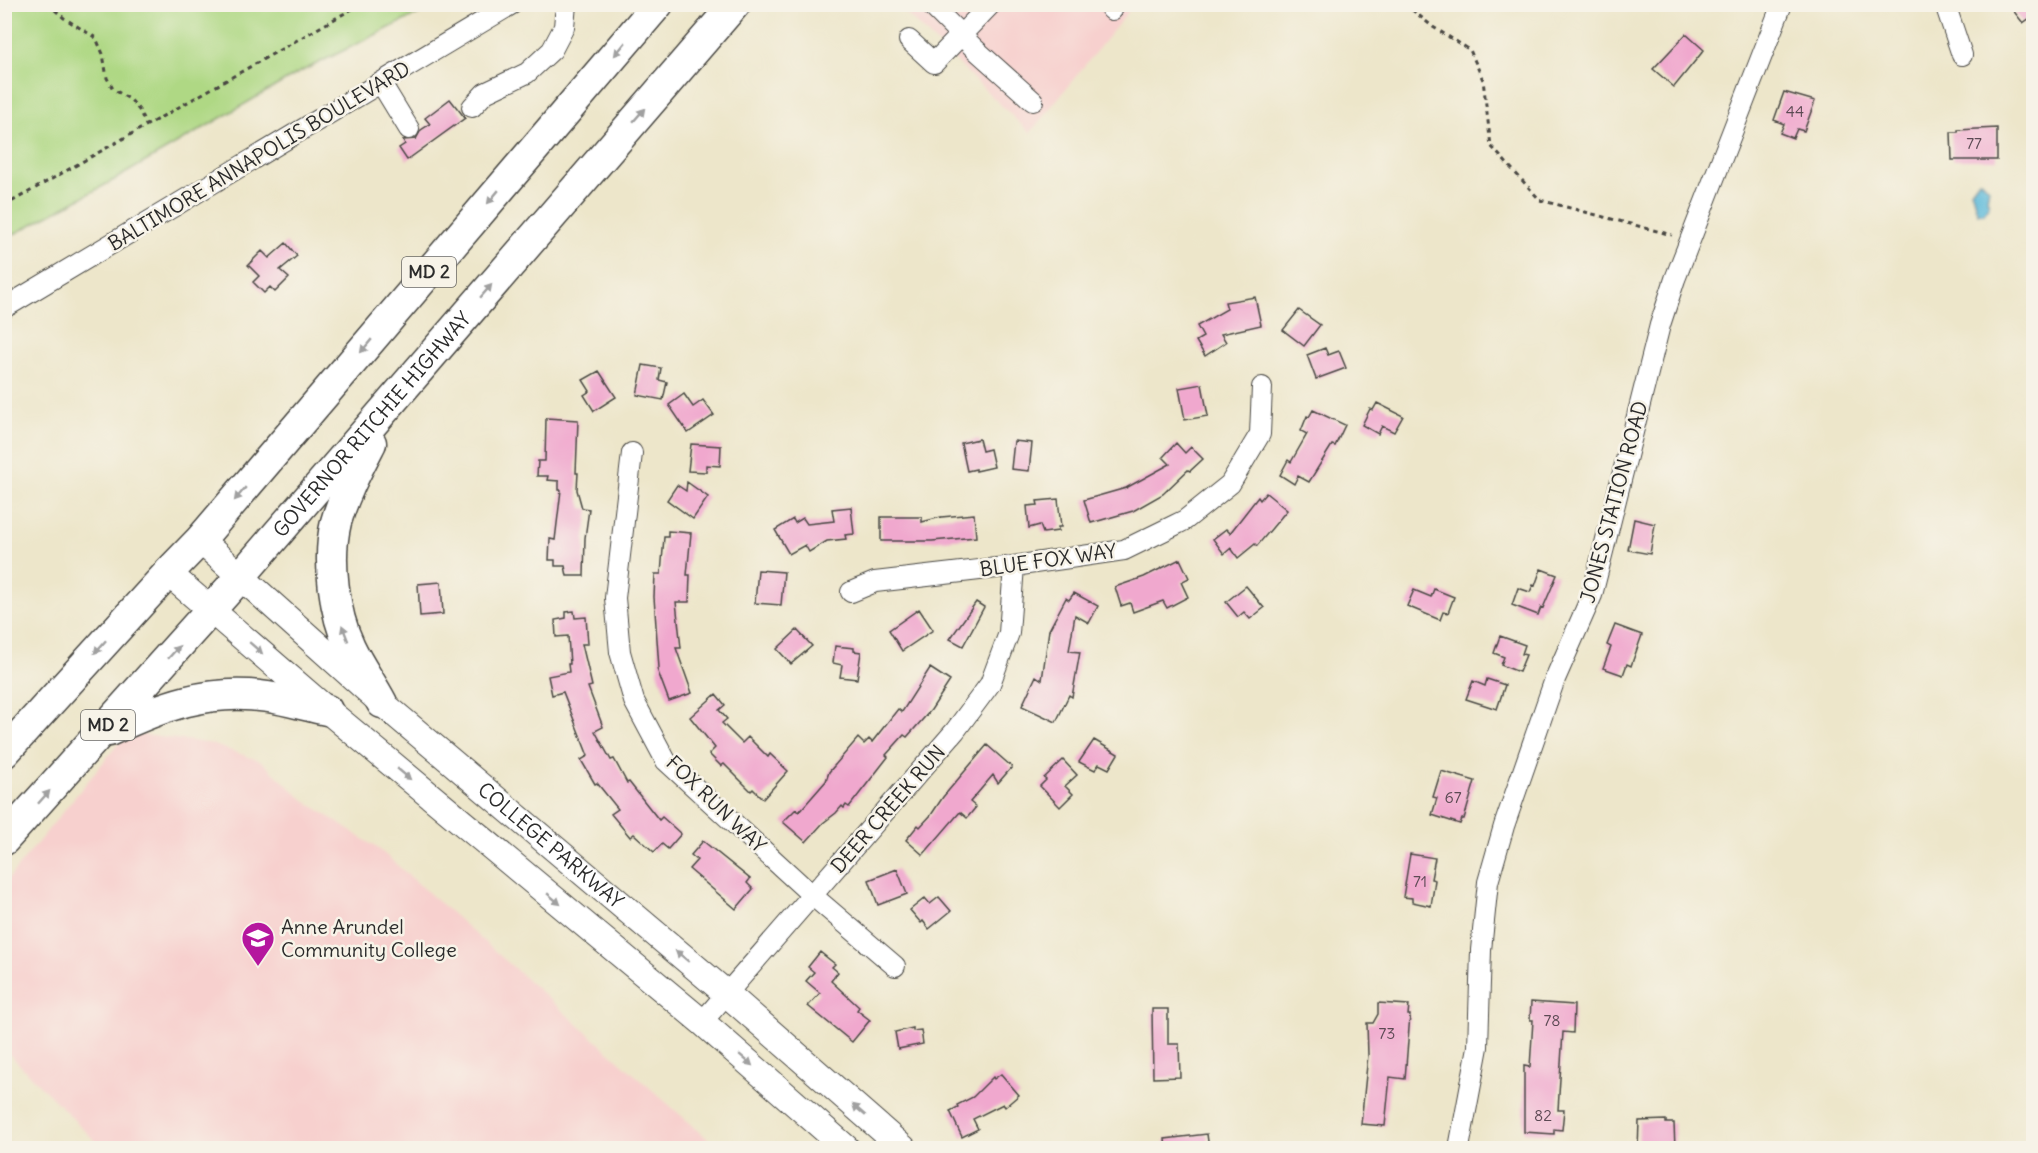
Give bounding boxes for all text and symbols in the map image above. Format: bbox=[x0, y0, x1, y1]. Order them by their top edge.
one-way arrow bbox=[613, 41, 626, 57]
street label: BALTIMORE ANNAPOLIS BOULEVARD bbox=[103, 55, 414, 256]
house number: 44 bbox=[1786, 101, 1804, 121]
one-way arrow bbox=[632, 107, 645, 123]
house number: 77 bbox=[1966, 133, 1982, 153]
one-way arrow bbox=[487, 189, 500, 204]
road number: MD 2 bbox=[402, 257, 456, 287]
one-way arrow bbox=[480, 283, 493, 299]
street label: GOVERNOR RITCHIE HIGHWAY bbox=[267, 306, 476, 542]
one-way arrow bbox=[360, 338, 373, 354]
street label: JONES STATION ROAD bbox=[1575, 398, 1652, 606]
one-way arrow bbox=[234, 486, 247, 501]
street label: BLUE FOX WAY bbox=[978, 538, 1118, 581]
one-way arrow bbox=[339, 624, 349, 642]
one-way arrow bbox=[94, 639, 107, 654]
one-way arrow bbox=[248, 641, 263, 654]
one-way arrow bbox=[167, 645, 180, 660]
road number: MD 2 bbox=[81, 710, 135, 740]
street label: DEER CREEK RUN bbox=[825, 739, 950, 878]
street label: FOX RUN WAY bbox=[661, 750, 771, 858]
one-way arrow bbox=[396, 768, 412, 781]
street label: COLLEGE PARKWAY bbox=[473, 776, 629, 913]
house number: 67 bbox=[1444, 787, 1462, 807]
one-way arrow bbox=[37, 790, 50, 805]
house number: 71 bbox=[1413, 871, 1427, 891]
one-way arrow bbox=[546, 892, 561, 905]
place label: Anne Arundel Community College bbox=[281, 914, 457, 962]
school or university icon: Anne Arundel Community College bbox=[240, 920, 276, 967]
one-way arrow bbox=[675, 950, 690, 963]
house number: 78 bbox=[1543, 1010, 1561, 1030]
house number: 73 bbox=[1379, 1023, 1395, 1043]
one-way arrow bbox=[738, 1054, 754, 1067]
one-way arrow bbox=[852, 1104, 867, 1117]
house number: 82 bbox=[1534, 1105, 1552, 1125]

